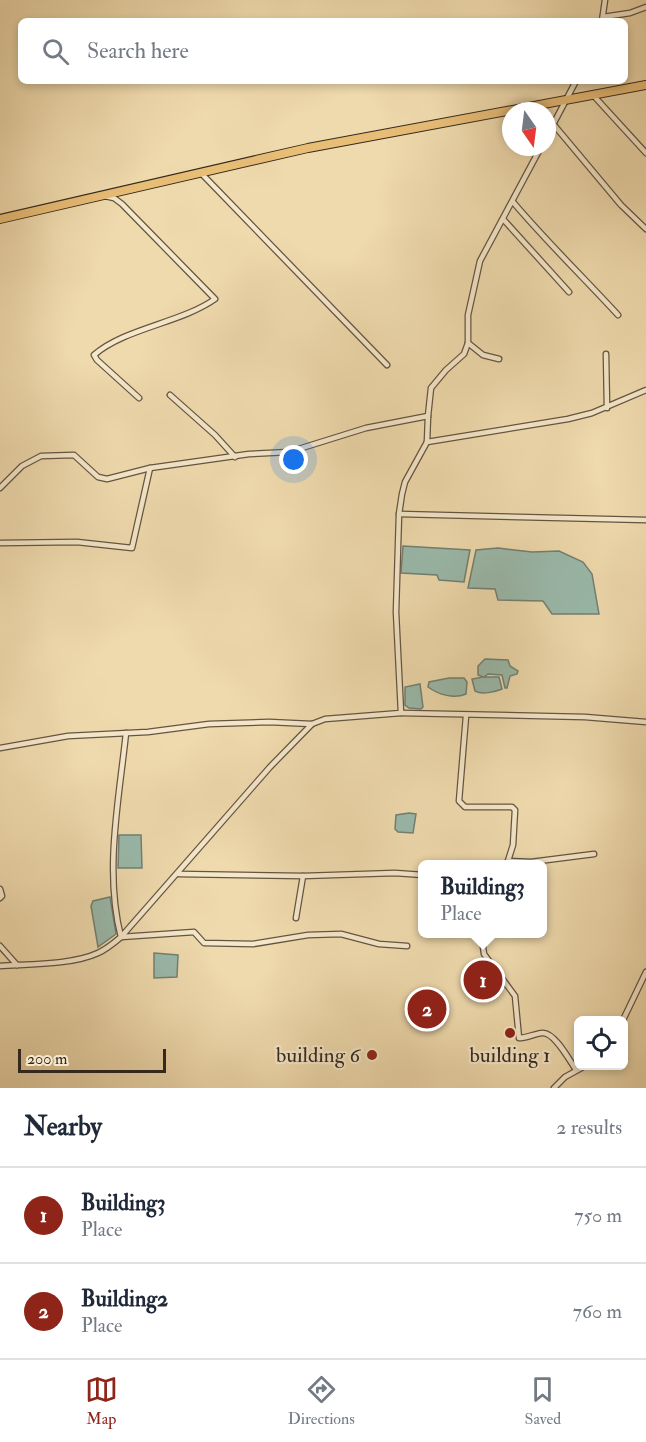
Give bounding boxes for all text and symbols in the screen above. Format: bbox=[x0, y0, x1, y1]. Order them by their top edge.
search box bbox=[18, 18, 628, 84]
icon: search bbox=[39, 35, 72, 68]
text: Search here bbox=[87, 37, 189, 65]
north arrow bbox=[502, 102, 556, 156]
your location bbox=[279, 445, 308, 474]
popup bbox=[418, 860, 547, 938]
text: Building3 bbox=[440, 873, 525, 901]
text: Place bbox=[440, 901, 482, 926]
pin: 1 bbox=[464, 958, 502, 1002]
pin: 2 bbox=[408, 986, 446, 1032]
map controls bbox=[574, 1016, 628, 1070]
button: locate bbox=[574, 1016, 628, 1070]
marker: building 1 bbox=[503, 1026, 517, 1040]
place label: building 6 bbox=[276, 1042, 361, 1069]
place label: building 1 bbox=[470, 1042, 551, 1069]
scale bar bbox=[18, 1046, 166, 1074]
marker: building 6 bbox=[365, 1048, 379, 1062]
text: 200 m bbox=[27, 1049, 67, 1069]
text: Nearby bbox=[24, 1111, 102, 1143]
text: 2 results bbox=[556, 1115, 622, 1140]
text: Building3 bbox=[81, 1189, 166, 1217]
text: 1 bbox=[40, 1203, 47, 1228]
text: 750 m bbox=[574, 1203, 622, 1228]
text: Place bbox=[81, 1217, 122, 1242]
text: Building2 bbox=[81, 1285, 168, 1313]
text: 2 bbox=[38, 1299, 49, 1324]
text: 760 m bbox=[573, 1299, 622, 1324]
text: Place bbox=[81, 1313, 122, 1338]
tab: Map bbox=[85, 1373, 118, 1429]
tab: Directions bbox=[288, 1373, 355, 1429]
tab: Saved bbox=[525, 1373, 561, 1429]

